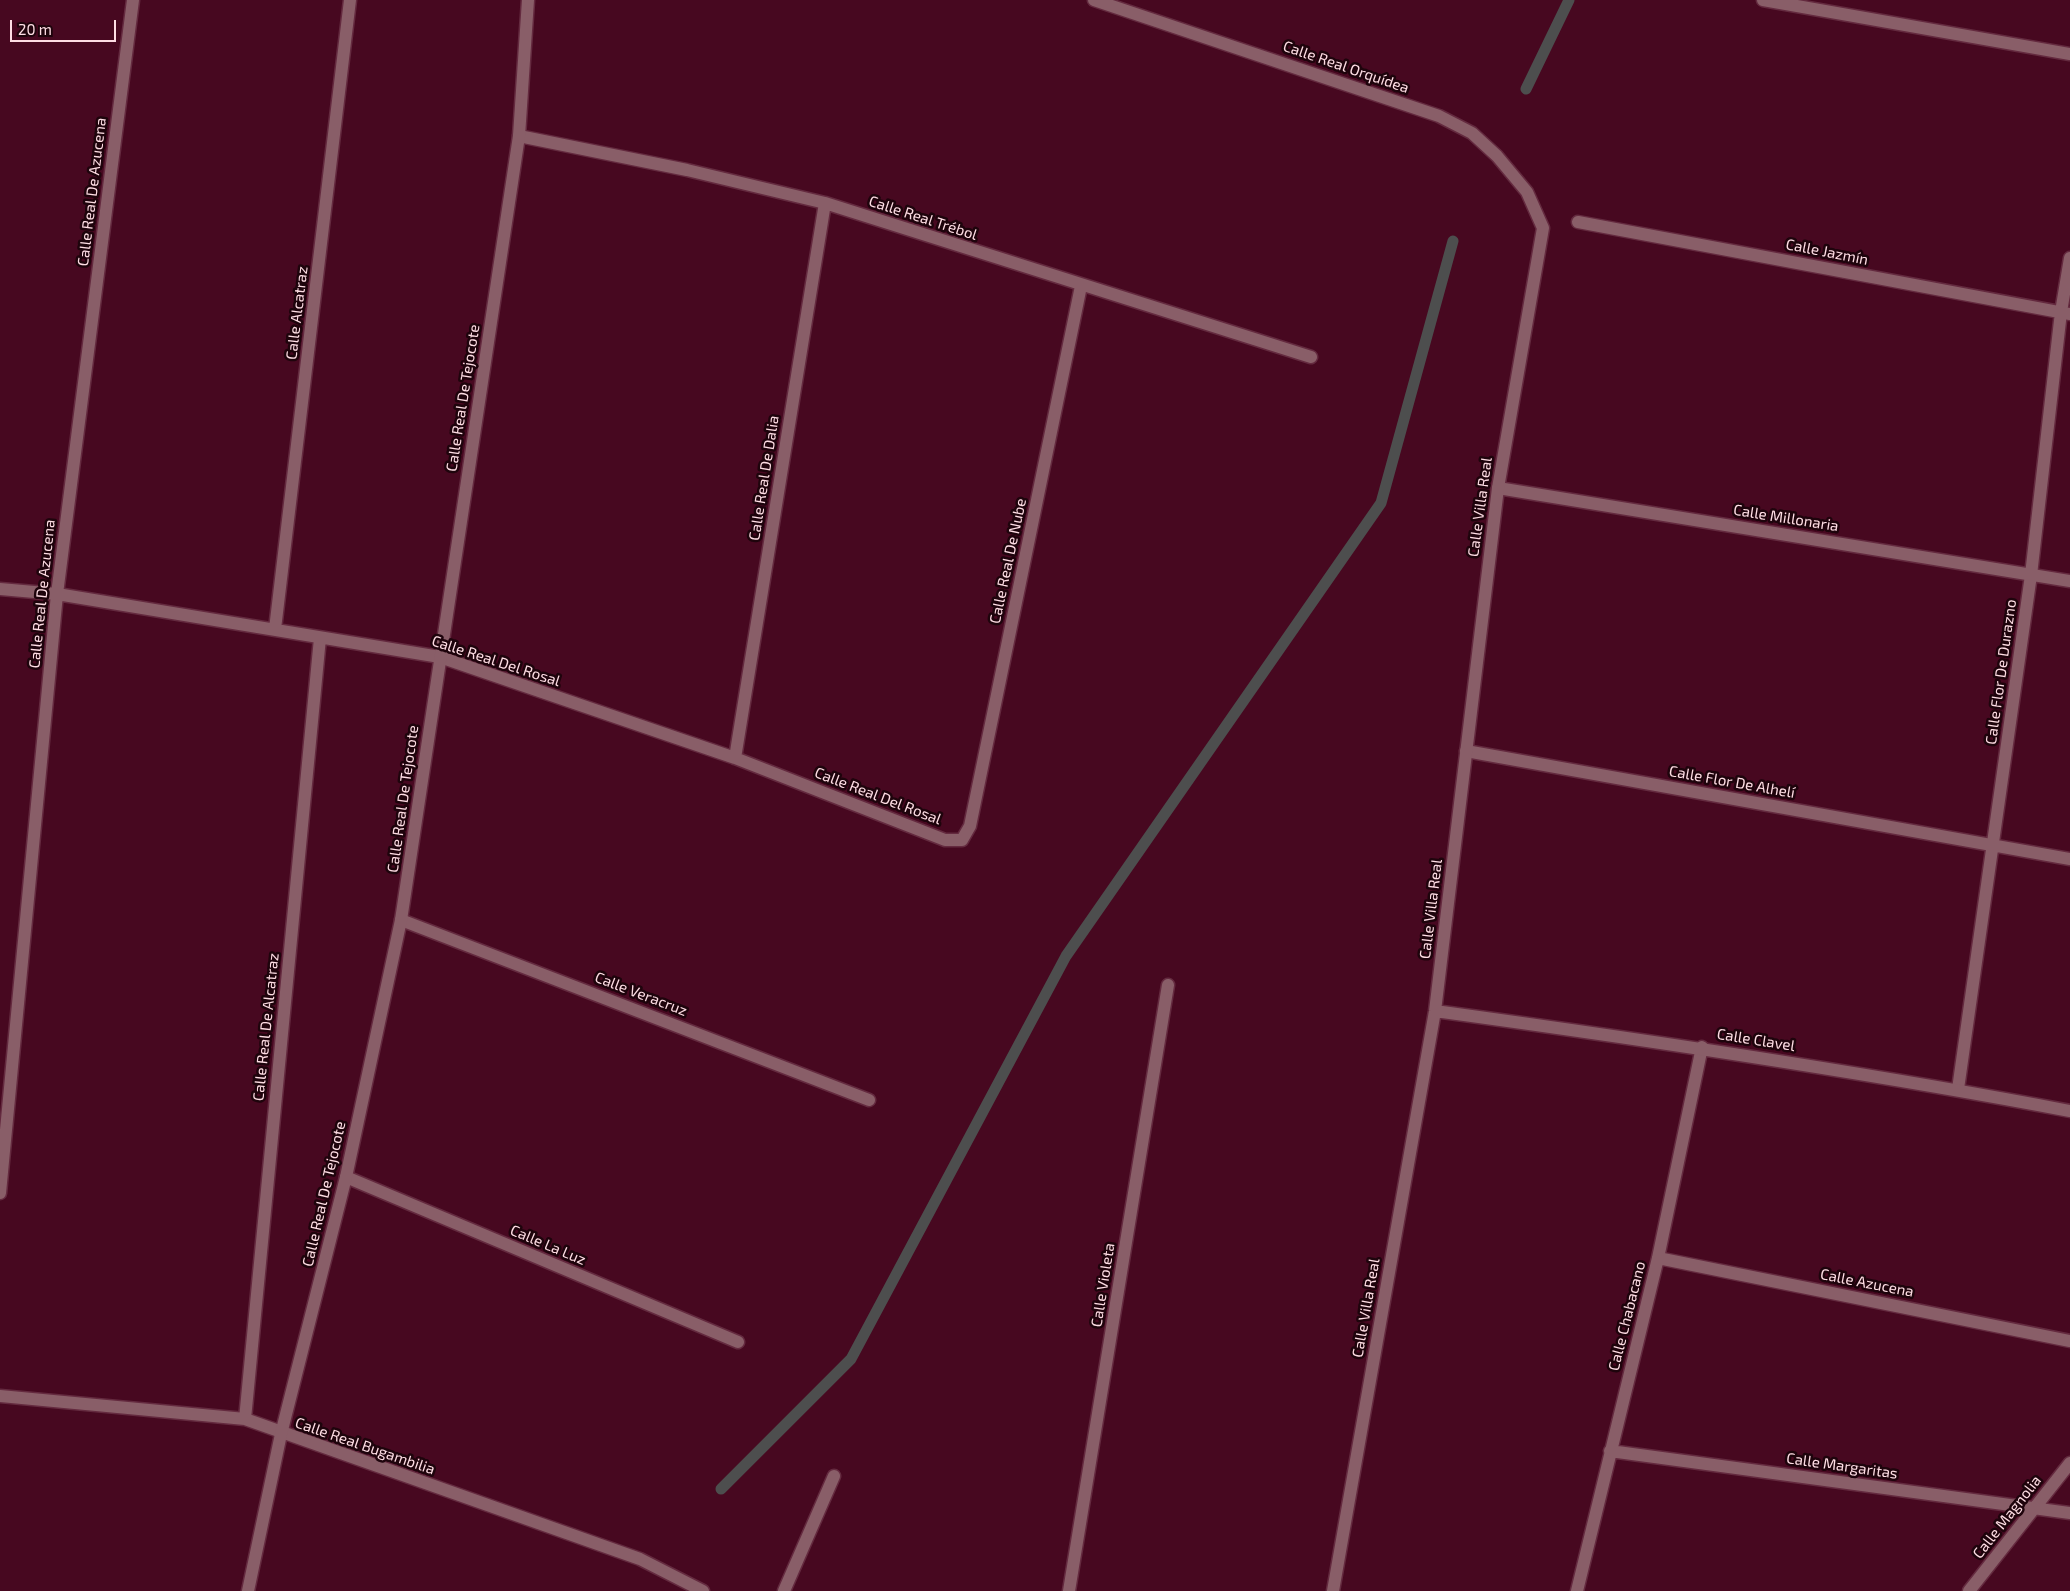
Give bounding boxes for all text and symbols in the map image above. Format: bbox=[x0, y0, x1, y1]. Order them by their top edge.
scale bar bbox=[12, 10, 119, 42]
text: 20 m bbox=[18, 20, 52, 38]
street label: Calle Real Orquídea bbox=[1281, 37, 1411, 97]
street label: Calle Real De Azucena bbox=[74, 117, 110, 267]
street label: Calle Real Trébol bbox=[866, 192, 980, 244]
street label: Calle Jazmín bbox=[1784, 235, 1870, 269]
street label: Calle Alcatraz bbox=[282, 265, 312, 361]
street label: Calle Real De Tejocote bbox=[442, 323, 484, 473]
street label: Calle Real De Dalia bbox=[745, 414, 783, 542]
street label: Calle Villa Real bbox=[1464, 456, 1496, 558]
street label: Calle Real De Nube bbox=[986, 497, 1030, 625]
street label: Calle Millonaria bbox=[1732, 501, 1840, 535]
street label: Calle Real De Azucena bbox=[25, 519, 59, 669]
street label: Calle Flor De Durazno bbox=[1982, 598, 2020, 746]
street label: Calle Real Del Rosal bbox=[429, 632, 563, 690]
street label: Calle Real De Tejocote bbox=[384, 724, 422, 874]
street label: Calle Flor De Alhelí bbox=[1668, 762, 1796, 802]
street label: Calle Real Del Rosal bbox=[812, 764, 944, 828]
street label: Calle Villa Real bbox=[1416, 858, 1446, 960]
street label: Calle Real De Alcatraz bbox=[249, 952, 283, 1102]
street label: Calle Veracruz bbox=[592, 968, 690, 1020]
street label: Calle Clavel bbox=[1716, 1025, 1796, 1055]
street label: Calle Real De Tejocote bbox=[299, 1120, 349, 1268]
street label: Calle La Luz bbox=[508, 1221, 588, 1269]
street label: Calle Violeta bbox=[1087, 1242, 1119, 1328]
street label: Calle Villa Real bbox=[1348, 1257, 1384, 1359]
street label: Calle Chabacano bbox=[1605, 1259, 1649, 1373]
street label: Calle Azucena bbox=[1819, 1265, 1915, 1301]
street label: Calle Real Bugambilia bbox=[293, 1414, 437, 1478]
street label: Calle Margaritas bbox=[1785, 1449, 1899, 1483]
street label: Calle Magnolia bbox=[1969, 1472, 2045, 1562]

